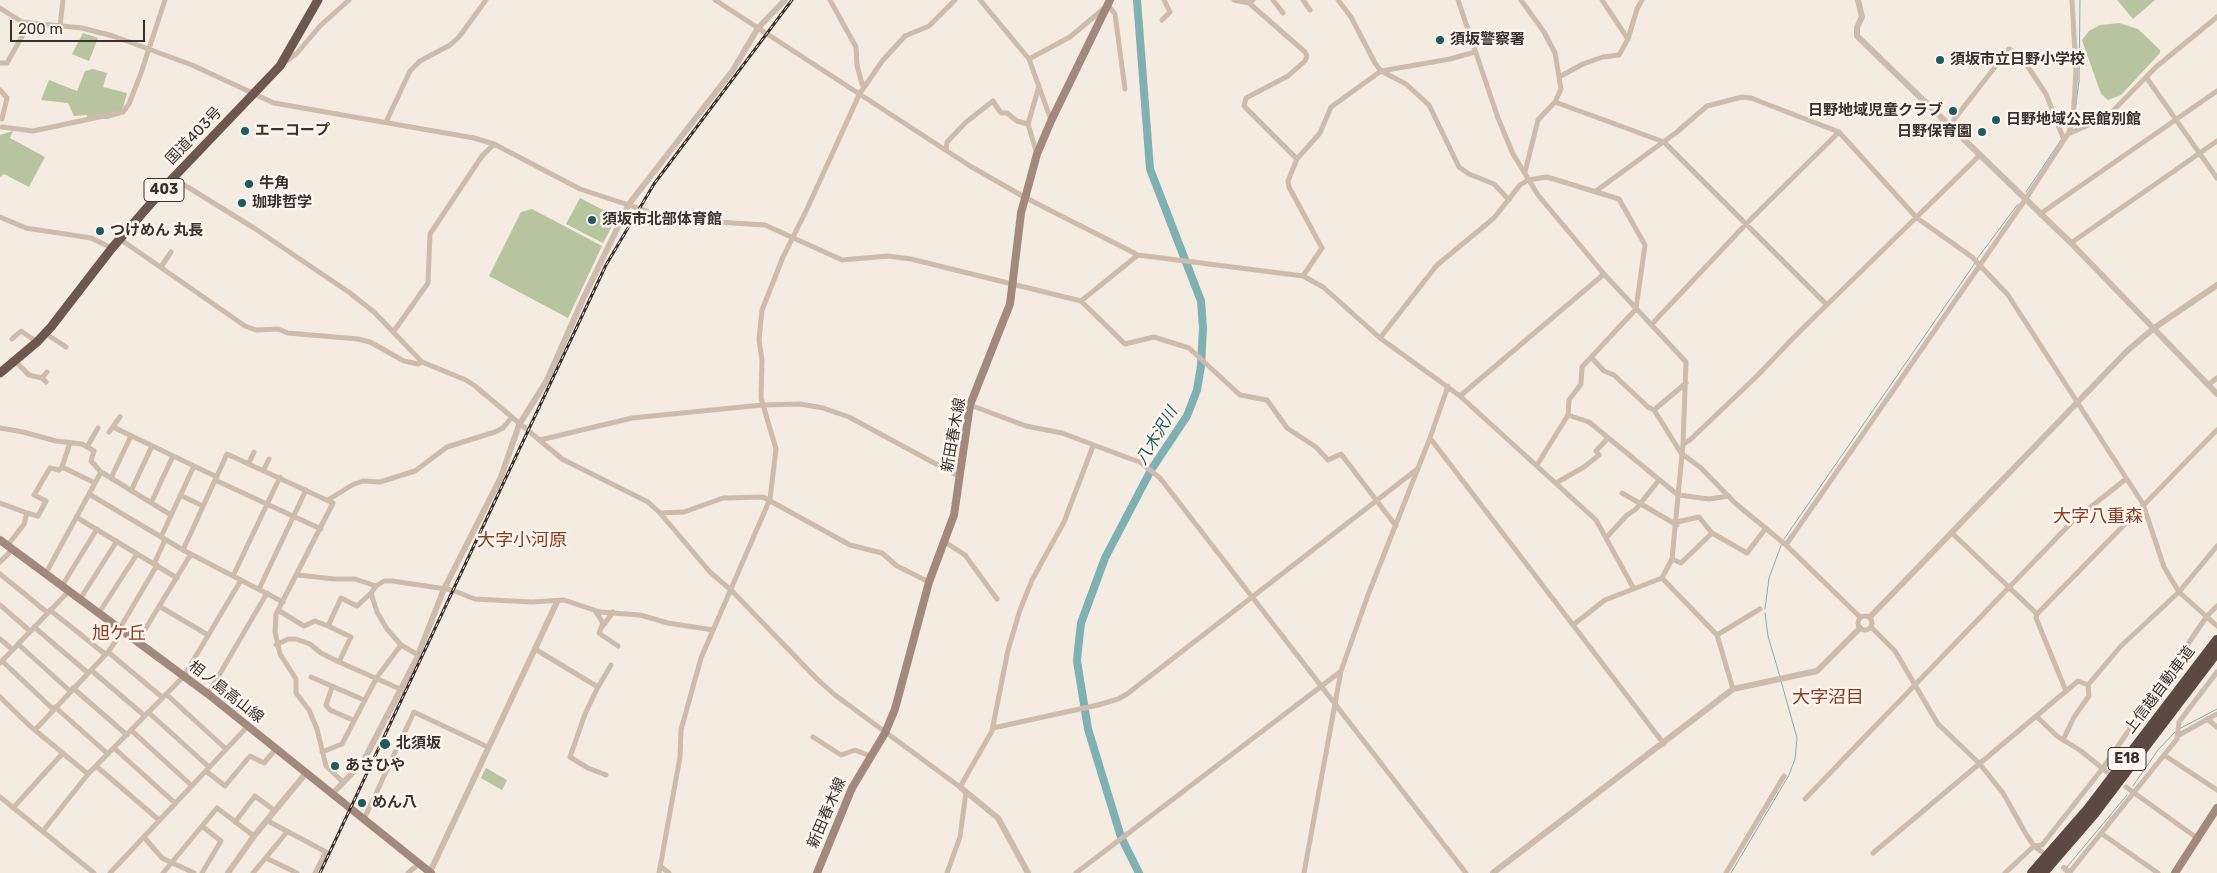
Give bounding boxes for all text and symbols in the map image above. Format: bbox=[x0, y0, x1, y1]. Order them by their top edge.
scale bar bbox=[12, 10, 148, 42]
text: 200 m bbox=[18, 20, 63, 38]
place label: 須坂警察署 bbox=[1450, 31, 1525, 49]
marker: 須坂警察署 bbox=[1434, 34, 1446, 46]
place label: 須坂市立日野小学校 bbox=[1950, 51, 2085, 69]
marker: 須坂市立日野小学校 bbox=[1934, 54, 1946, 66]
place label: 日野地域児童クラブ bbox=[1808, 102, 1943, 120]
street label: 国道403号 bbox=[162, 104, 226, 168]
marker: 日野地域児童クラブ bbox=[1947, 105, 1959, 117]
place label: 日野地域公民館別館 bbox=[2006, 111, 2141, 129]
marker: 日野地域公民館別館 bbox=[1990, 114, 2002, 126]
place label: エーコープ bbox=[255, 122, 330, 140]
place label: 日野保育園 bbox=[1897, 123, 1972, 141]
marker: エーコープ bbox=[239, 125, 251, 137]
marker: 日野保育園 bbox=[1976, 126, 1988, 138]
place label: 牛角 bbox=[259, 175, 289, 193]
road number: 403 bbox=[144, 178, 184, 202]
marker: 牛角 bbox=[243, 178, 255, 190]
place label: 珈琲哲学 bbox=[252, 194, 312, 212]
marker: 珈琲哲学 bbox=[236, 197, 248, 209]
place label: 須坂市北部体育館 bbox=[602, 211, 722, 229]
marker: 須坂市北部体育館 bbox=[586, 214, 598, 226]
place label: つけめん 丸長 bbox=[110, 222, 203, 240]
marker: つけめん 丸長 bbox=[94, 225, 106, 237]
street label: 新田春木線 bbox=[939, 397, 969, 473]
water label: 八木沢川 bbox=[1132, 404, 1182, 468]
district label: 大字八重森 bbox=[2053, 506, 2143, 528]
district label: 大字小河原 bbox=[477, 530, 567, 552]
district label: 旭ケ丘 bbox=[92, 623, 146, 645]
street label: 上信越自動車道 bbox=[2121, 643, 2199, 737]
street label: 相ノ島高山線 bbox=[185, 657, 267, 727]
district label: 大字沼目 bbox=[1792, 687, 1864, 709]
place label: 北須坂 bbox=[396, 735, 441, 753]
marker: 北須坂 bbox=[378, 737, 392, 751]
road number: E18 bbox=[2108, 748, 2146, 771]
place label: あさひや bbox=[345, 757, 405, 775]
marker: あさひや bbox=[329, 760, 341, 772]
street label: 新田春木線 bbox=[804, 775, 850, 851]
place label: めん八 bbox=[372, 794, 417, 812]
marker: めん八 bbox=[356, 797, 368, 809]

